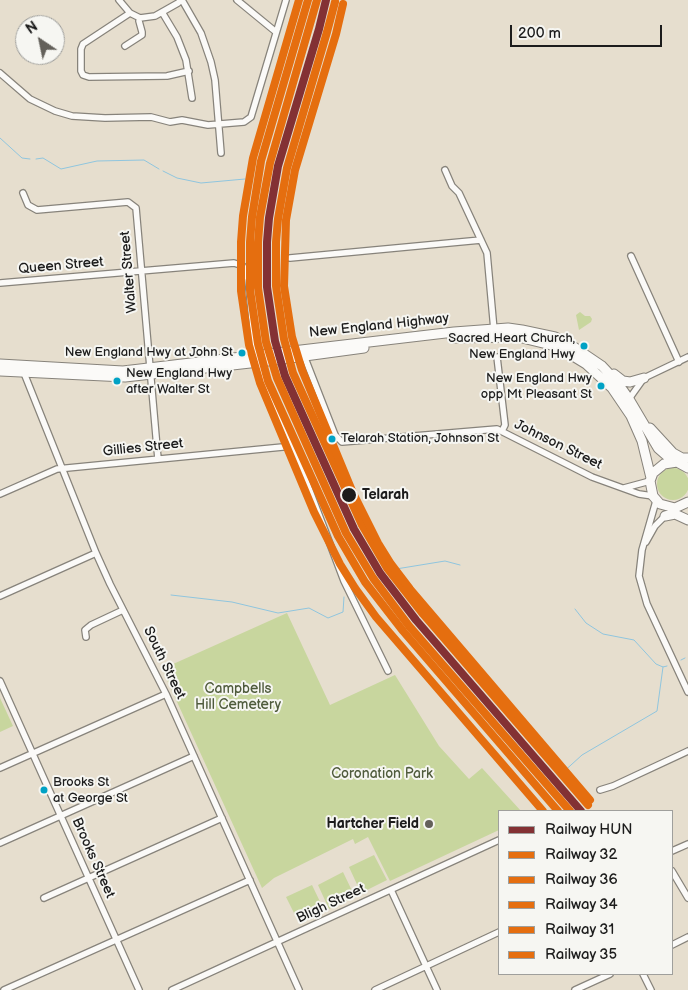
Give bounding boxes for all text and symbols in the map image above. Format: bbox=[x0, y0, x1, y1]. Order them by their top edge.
north arrow bbox=[15, 15, 65, 65]
scale bar bbox=[513, 15, 666, 47]
text: N bbox=[23, 18, 41, 38]
text: 200 m bbox=[518, 24, 561, 43]
street label: Walter Street bbox=[117, 230, 141, 314]
street label: Queen Street bbox=[18, 254, 104, 278]
street label: New England Highway bbox=[308, 310, 450, 342]
place label: Sacred Heart Church, New England Hwy bbox=[448, 331, 575, 362]
marker: Sacred Heart Church, New England Hwy bbox=[579, 341, 589, 351]
place label: New England Hwy at John St bbox=[65, 345, 233, 361]
marker: New England Hwy at John St bbox=[237, 348, 247, 358]
place label: New England Hwy after Walter St bbox=[126, 366, 232, 397]
place label: New England Hwy opp Mt Pleasant St bbox=[481, 371, 592, 402]
marker: New England Hwy after Walter St bbox=[112, 376, 122, 386]
marker: New England Hwy opp Mt Pleasant St bbox=[596, 381, 606, 391]
street label: Johnson Street bbox=[511, 416, 605, 474]
place label: Telarah Station, Johnson St bbox=[341, 431, 499, 447]
marker: Telarah Station, Johnson St bbox=[327, 434, 337, 444]
street label: Gillies Street bbox=[102, 435, 184, 461]
marker: Telarah bbox=[340, 486, 358, 504]
place label: Telarah bbox=[362, 487, 409, 503]
street label: South Street bbox=[139, 624, 189, 702]
park label: Campbells Hill Cemetery bbox=[195, 681, 281, 714]
park label: Coronation Park bbox=[331, 766, 433, 782]
place label: Brooks St at George St bbox=[53, 775, 128, 806]
marker: Brooks St at George St bbox=[39, 785, 49, 795]
legend bbox=[498, 810, 673, 975]
street label: Brooks Street bbox=[68, 815, 118, 901]
place label: Hartcher Field bbox=[326, 816, 419, 832]
marker: Hartcher Field bbox=[423, 818, 435, 830]
text: Railway HUN bbox=[545, 820, 633, 839]
text: Railway 32 bbox=[545, 845, 617, 864]
text: Railway 36 bbox=[545, 870, 618, 889]
street label: Bligh Street bbox=[294, 881, 368, 927]
text: Railway 34 bbox=[545, 895, 618, 914]
text: Railway 31 bbox=[545, 920, 614, 939]
text: Railway 35 bbox=[545, 945, 617, 964]

